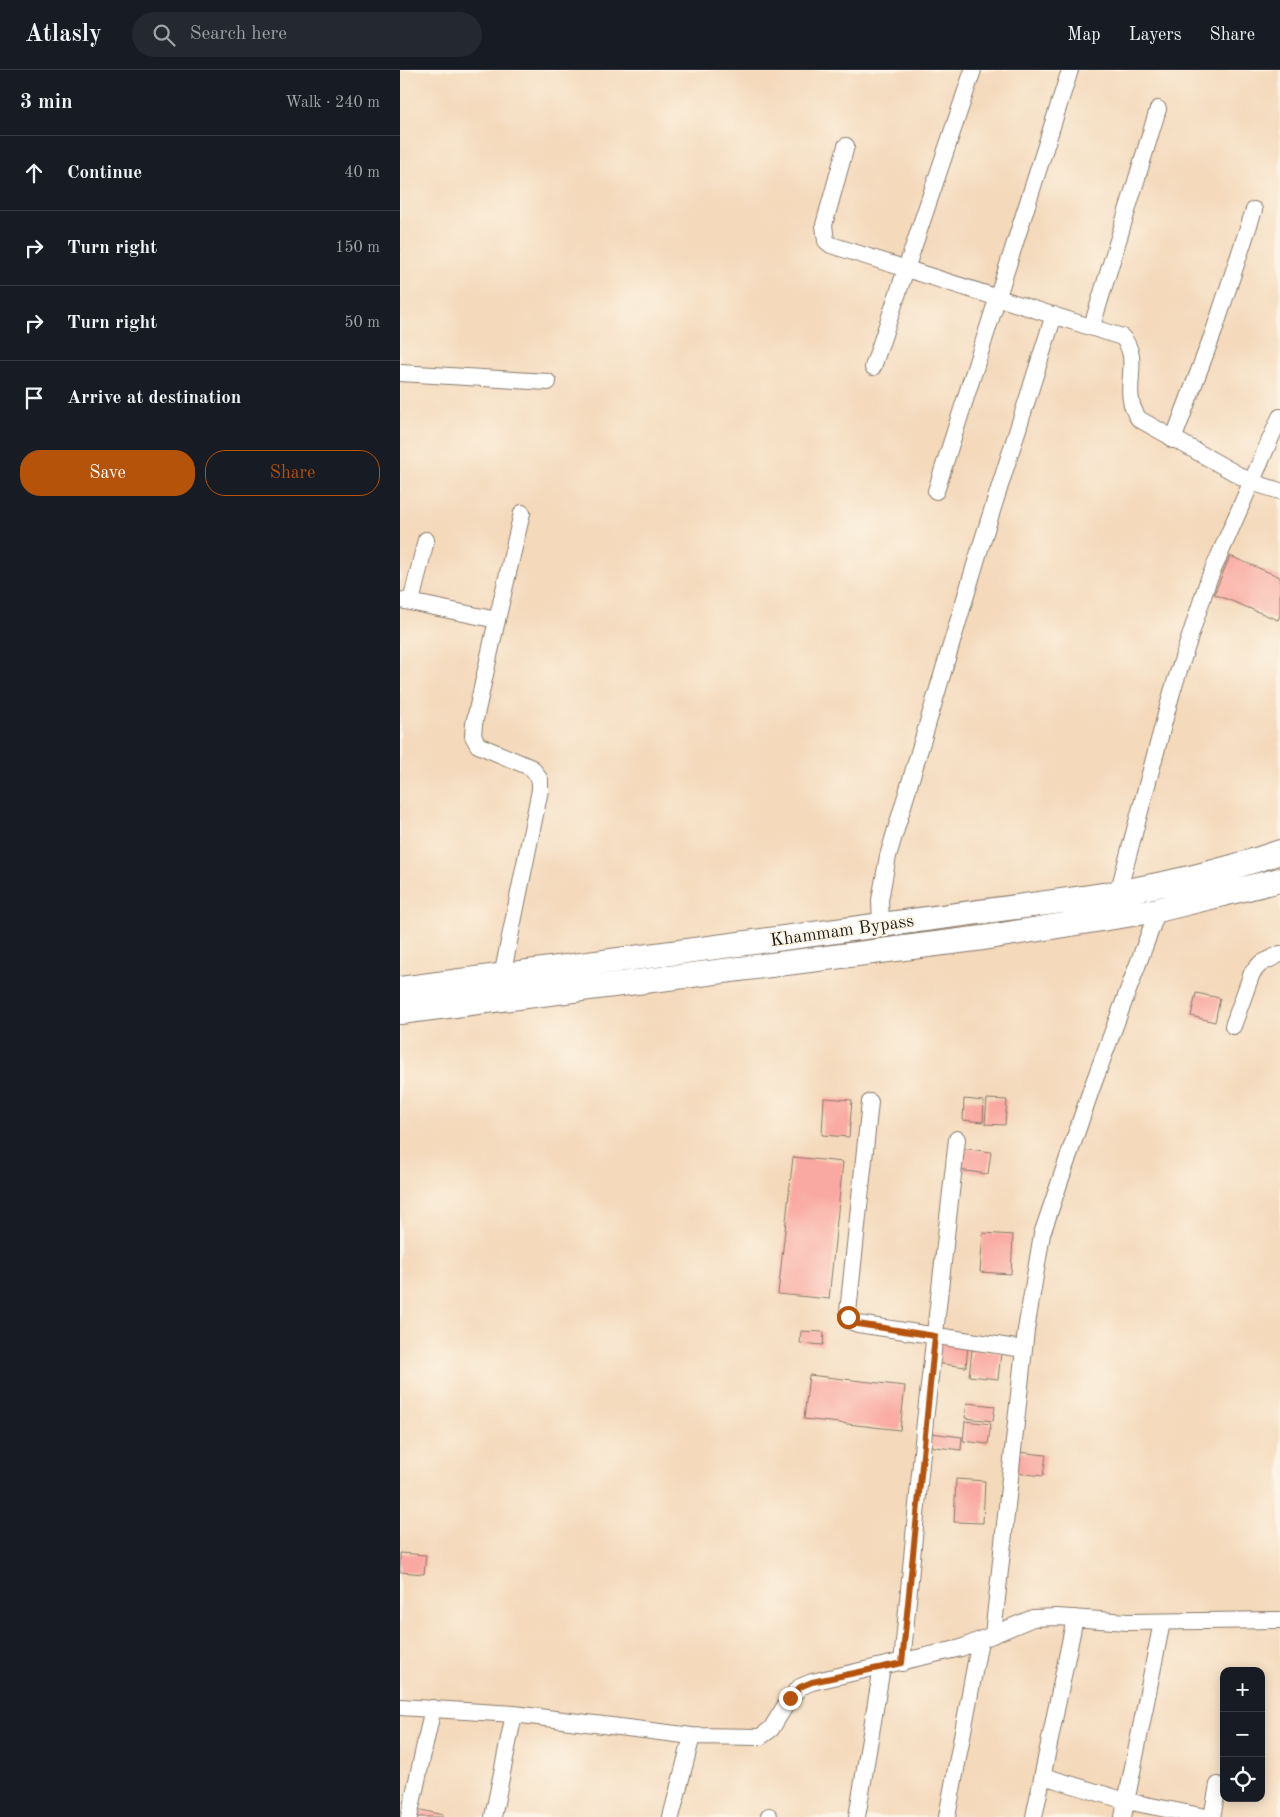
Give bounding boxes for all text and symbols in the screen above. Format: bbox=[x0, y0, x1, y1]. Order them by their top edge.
search box bbox=[132, 12, 482, 57]
icon: search bbox=[150, 21, 178, 49]
text: Atlasly bbox=[25, 23, 102, 47]
text: Search here bbox=[190, 25, 287, 44]
text: Map bbox=[1067, 26, 1101, 44]
text: Layers bbox=[1129, 26, 1181, 44]
text: Share bbox=[1209, 26, 1255, 44]
text: 3 min bbox=[20, 92, 73, 113]
text: Walk · 240 m bbox=[285, 95, 380, 111]
icon: ahead bbox=[20, 159, 48, 187]
text: Continue bbox=[67, 164, 142, 183]
text: 40 m bbox=[344, 165, 380, 181]
icon: right bbox=[20, 234, 48, 262]
text: Turn right bbox=[67, 239, 157, 258]
text: 150 m bbox=[335, 240, 380, 256]
icon: right bbox=[20, 309, 48, 337]
text: Turn right bbox=[67, 314, 157, 333]
text: 50 m bbox=[344, 315, 380, 331]
icon: arrive bbox=[20, 384, 48, 412]
text: Arrive at destination bbox=[67, 389, 241, 408]
button: Save bbox=[20, 450, 195, 496]
button: Share bbox=[205, 450, 380, 496]
street label: Khammam Bypass bbox=[769, 912, 915, 950]
route start bbox=[837, 1306, 860, 1329]
map controls bbox=[1220, 1667, 1265, 1802]
button: + bbox=[1220, 1667, 1265, 1712]
route end bbox=[779, 1687, 802, 1710]
button: − bbox=[1220, 1712, 1265, 1757]
button: locate bbox=[1220, 1757, 1265, 1802]

